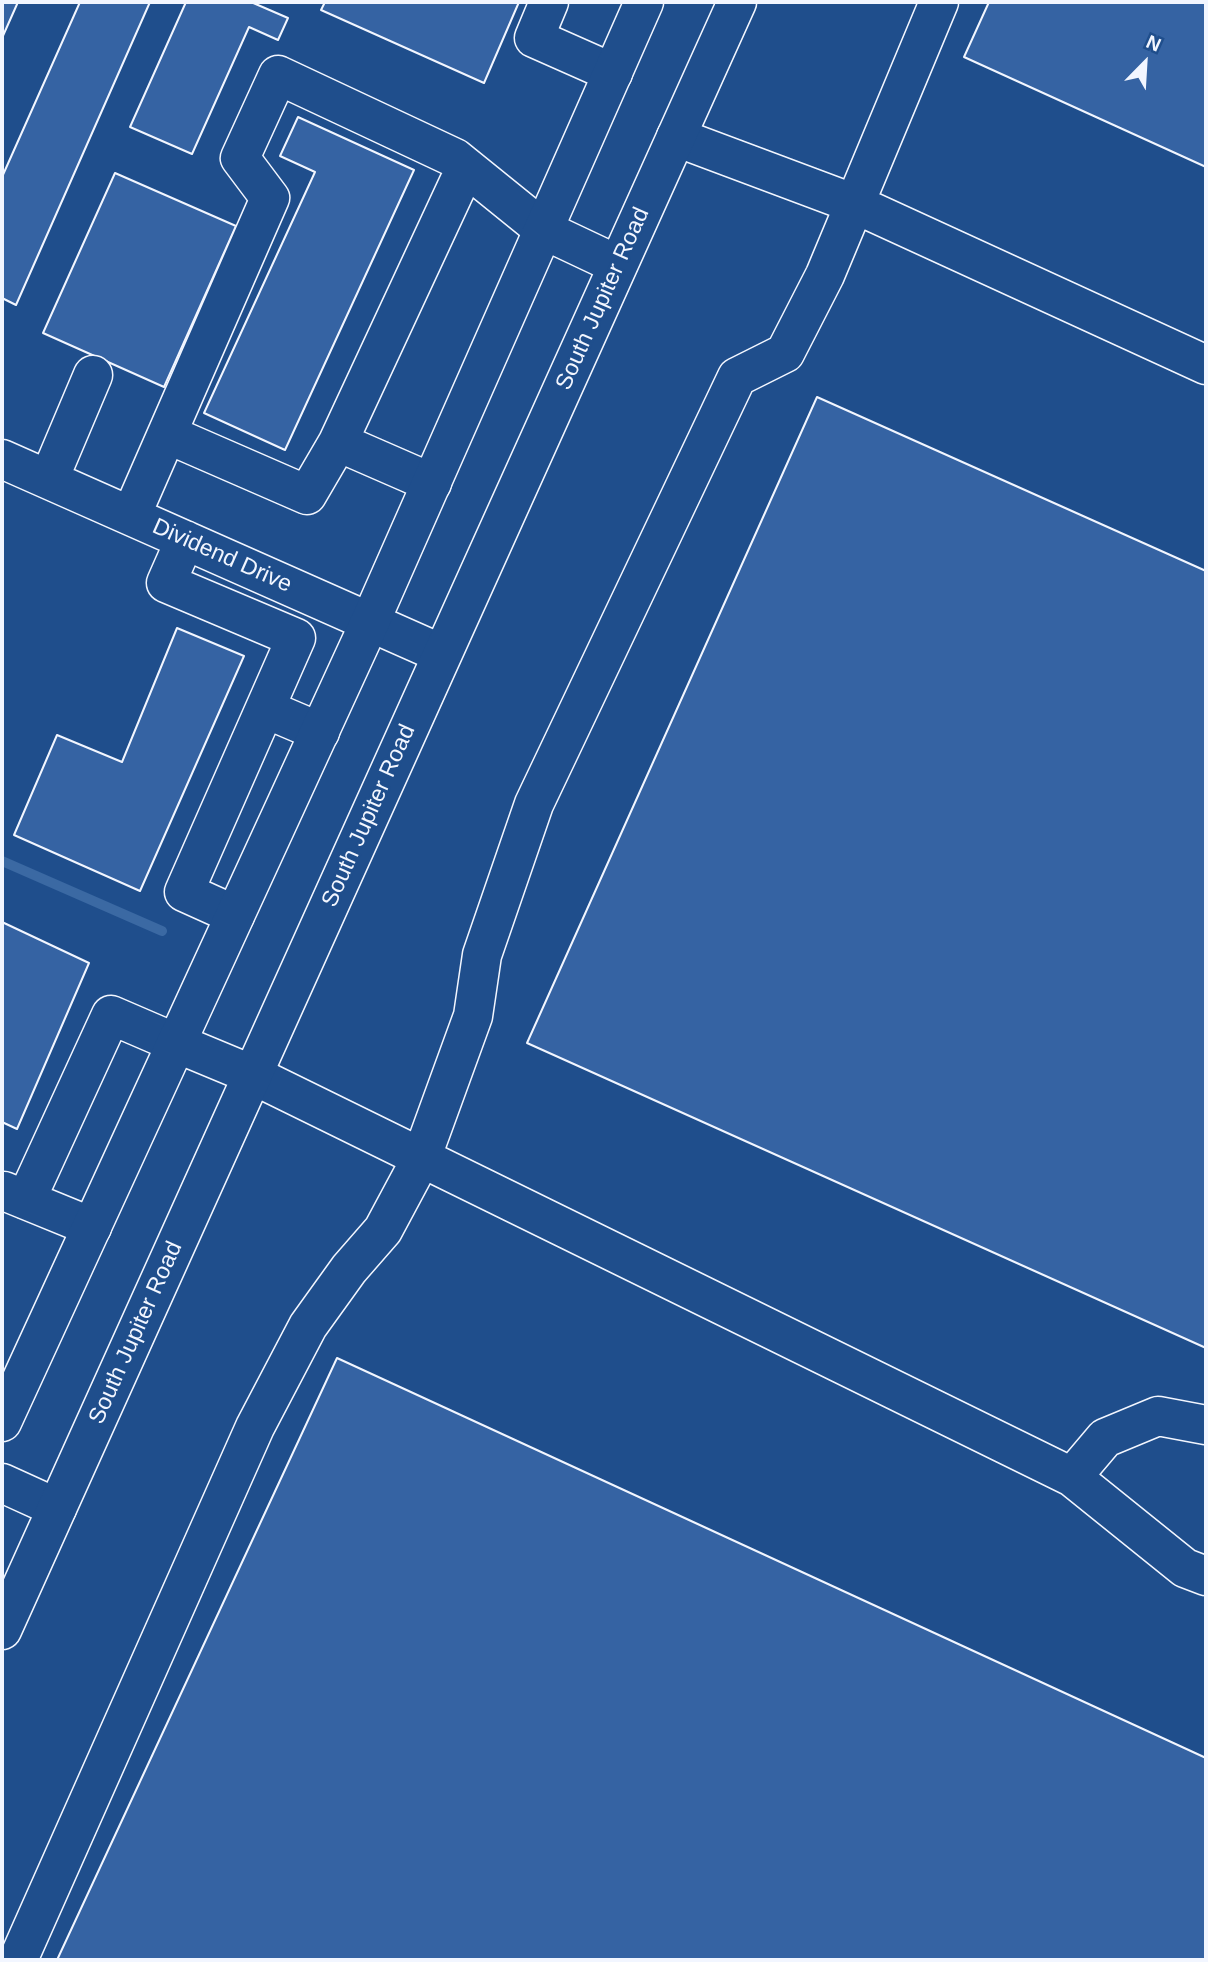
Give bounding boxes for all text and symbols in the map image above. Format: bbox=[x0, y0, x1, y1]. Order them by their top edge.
north arrow bbox=[1110, 28, 1180, 98]
text: N bbox=[1143, 31, 1164, 56]
street label: South Jupiter Road bbox=[550, 203, 656, 395]
street label: Dividend Drive bbox=[148, 513, 296, 599]
street label: South Jupiter Road bbox=[316, 720, 422, 912]
street label: South Jupiter Road bbox=[83, 1237, 189, 1429]

